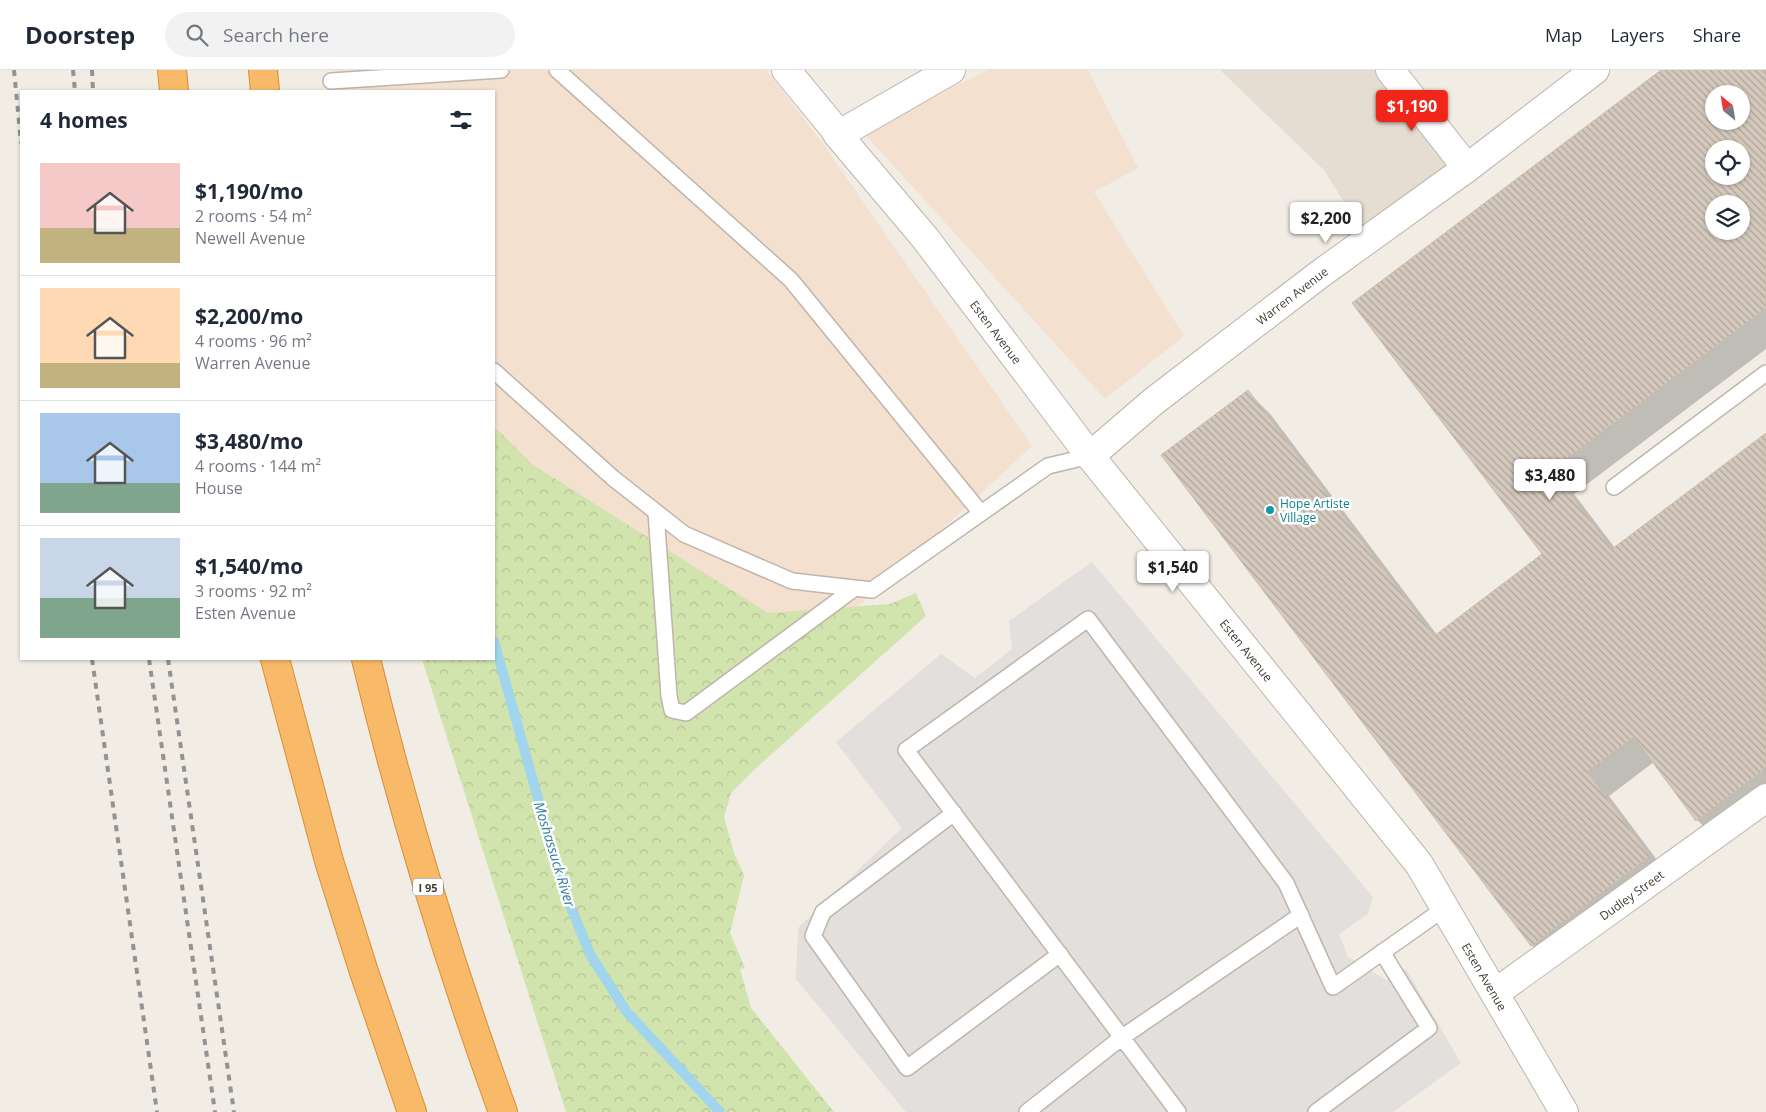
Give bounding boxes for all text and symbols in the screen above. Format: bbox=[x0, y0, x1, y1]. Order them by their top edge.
search box bbox=[165, 12, 515, 57]
text: Doorstep bbox=[25, 18, 135, 51]
icon: search bbox=[183, 21, 211, 49]
text: Search here bbox=[223, 22, 329, 48]
text: Map bbox=[1545, 23, 1582, 47]
text: Layers bbox=[1610, 23, 1665, 47]
text: Share bbox=[1693, 23, 1741, 47]
north arrow bbox=[1705, 85, 1750, 130]
map controls bbox=[1705, 85, 1750, 240]
pin: $1,190 bbox=[1371, 90, 1453, 132]
text: $1,190 bbox=[1387, 95, 1437, 117]
text: 4 homes bbox=[40, 106, 128, 134]
icon: filters bbox=[447, 106, 475, 134]
button: locate bbox=[1705, 140, 1750, 185]
text: $1,190/mo bbox=[195, 177, 303, 205]
icon: home bbox=[80, 183, 140, 243]
button: layers bbox=[1705, 195, 1750, 240]
pin: $2,200 bbox=[1285, 202, 1367, 244]
text: 2 rooms · 54 m² bbox=[195, 205, 312, 227]
text: $2,200 bbox=[1301, 207, 1351, 229]
text: Newell Avenue bbox=[195, 227, 305, 249]
street label: Warren Avenue bbox=[1252, 262, 1332, 329]
street label: Esten Avenue bbox=[967, 297, 1026, 367]
text: $2,200/mo bbox=[195, 302, 303, 330]
icon: home bbox=[80, 308, 140, 368]
text: 4 rooms · 96 m² bbox=[195, 330, 312, 352]
text: Warren Avenue bbox=[195, 352, 310, 374]
text: $3,480/mo bbox=[195, 427, 303, 455]
icon: home bbox=[80, 433, 140, 493]
text: 4 rooms · 144 m² bbox=[195, 455, 321, 477]
pin: $3,480 bbox=[1509, 458, 1591, 501]
text: $3,480 bbox=[1525, 464, 1575, 486]
text: House bbox=[195, 477, 243, 499]
place label: Hope Artiste Village bbox=[1280, 495, 1350, 526]
marker: Hope Artiste Village bbox=[1264, 504, 1276, 516]
pin: $1,540 bbox=[1132, 550, 1214, 593]
text: $1,540/mo bbox=[195, 552, 303, 580]
text: $1,540 bbox=[1148, 556, 1198, 578]
icon: home bbox=[80, 558, 140, 618]
text: 3 rooms · 92 m² bbox=[195, 580, 312, 602]
text: Esten Avenue bbox=[195, 602, 296, 624]
street label: Esten Avenue bbox=[1216, 615, 1277, 685]
water label: Moshassuck River bbox=[530, 799, 580, 909]
street label: Dudley Street bbox=[1596, 866, 1667, 924]
road number: I 95 bbox=[413, 879, 443, 896]
street label: Esten Avenue bbox=[1458, 940, 1511, 1014]

